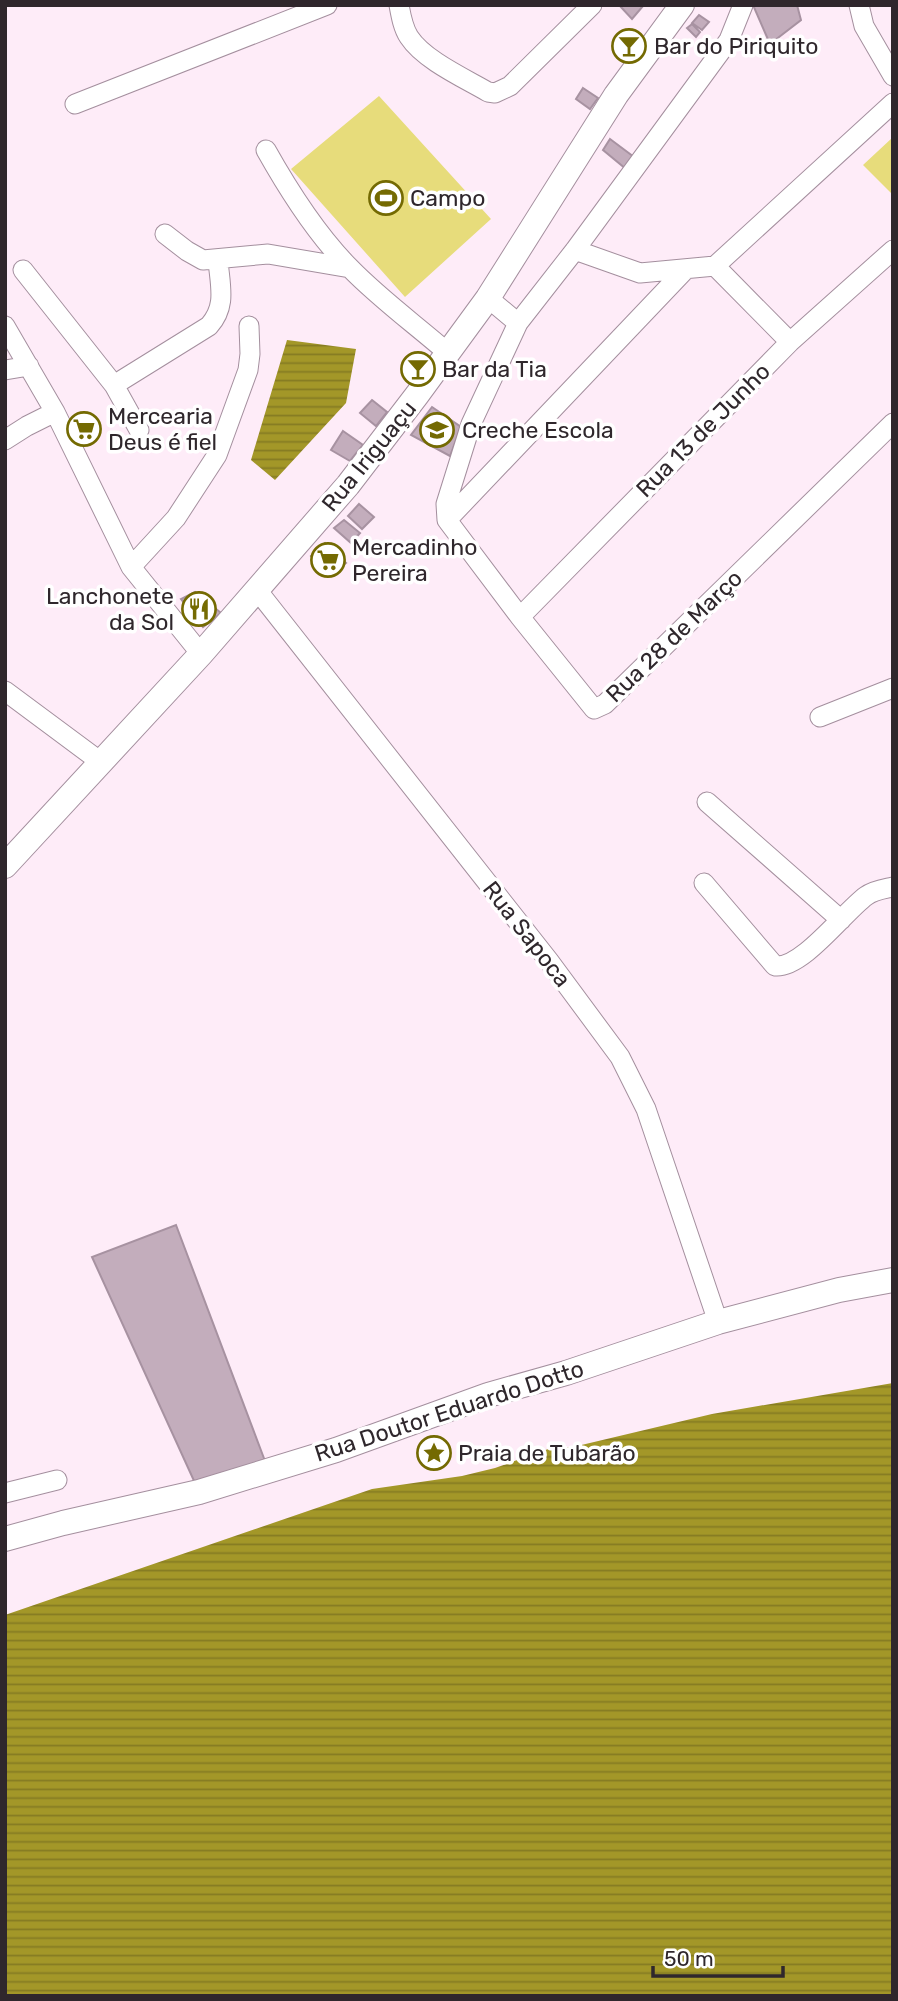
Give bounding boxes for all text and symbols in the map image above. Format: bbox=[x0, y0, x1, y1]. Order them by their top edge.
bar icon: Bar do Piriquito bbox=[610, 27, 648, 65]
place label: Bar do Piriquito bbox=[654, 32, 818, 60]
sports icon: Campo bbox=[367, 179, 405, 217]
place label: Campo bbox=[410, 184, 485, 212]
bar icon: Bar da Tia bbox=[399, 350, 437, 388]
place label: Bar da Tia bbox=[442, 355, 547, 383]
street label: Rua 13 de Junho bbox=[630, 357, 776, 503]
street label: Rua Iriguaçu bbox=[316, 395, 422, 517]
place label: Mercearia Deus é fiel bbox=[108, 402, 217, 456]
supermarket icon: Mercearia Deus é fiel bbox=[65, 410, 103, 448]
school or university icon: Creche Escola bbox=[418, 411, 456, 449]
place label: Creche Escola bbox=[462, 416, 614, 444]
place label: Mercadinho Pereira bbox=[352, 533, 477, 587]
supermarket icon: Mercadinho Pereira bbox=[309, 541, 347, 579]
street label: Rua 28 de Março bbox=[600, 564, 748, 708]
place label: Lanchonete da Sol bbox=[46, 582, 174, 636]
restaurant icon: Lanchonete da Sol bbox=[180, 590, 218, 628]
street label: Rua Sapoca bbox=[477, 876, 577, 992]
street label: Rua Doutor Eduardo Dotto bbox=[311, 1354, 587, 1468]
place icon: Praia de Tubarão bbox=[415, 1434, 453, 1472]
place label: Praia de Tubarão bbox=[458, 1439, 636, 1467]
scale bar bbox=[653, 1934, 782, 1978]
text: 50 m bbox=[664, 1946, 714, 1971]

